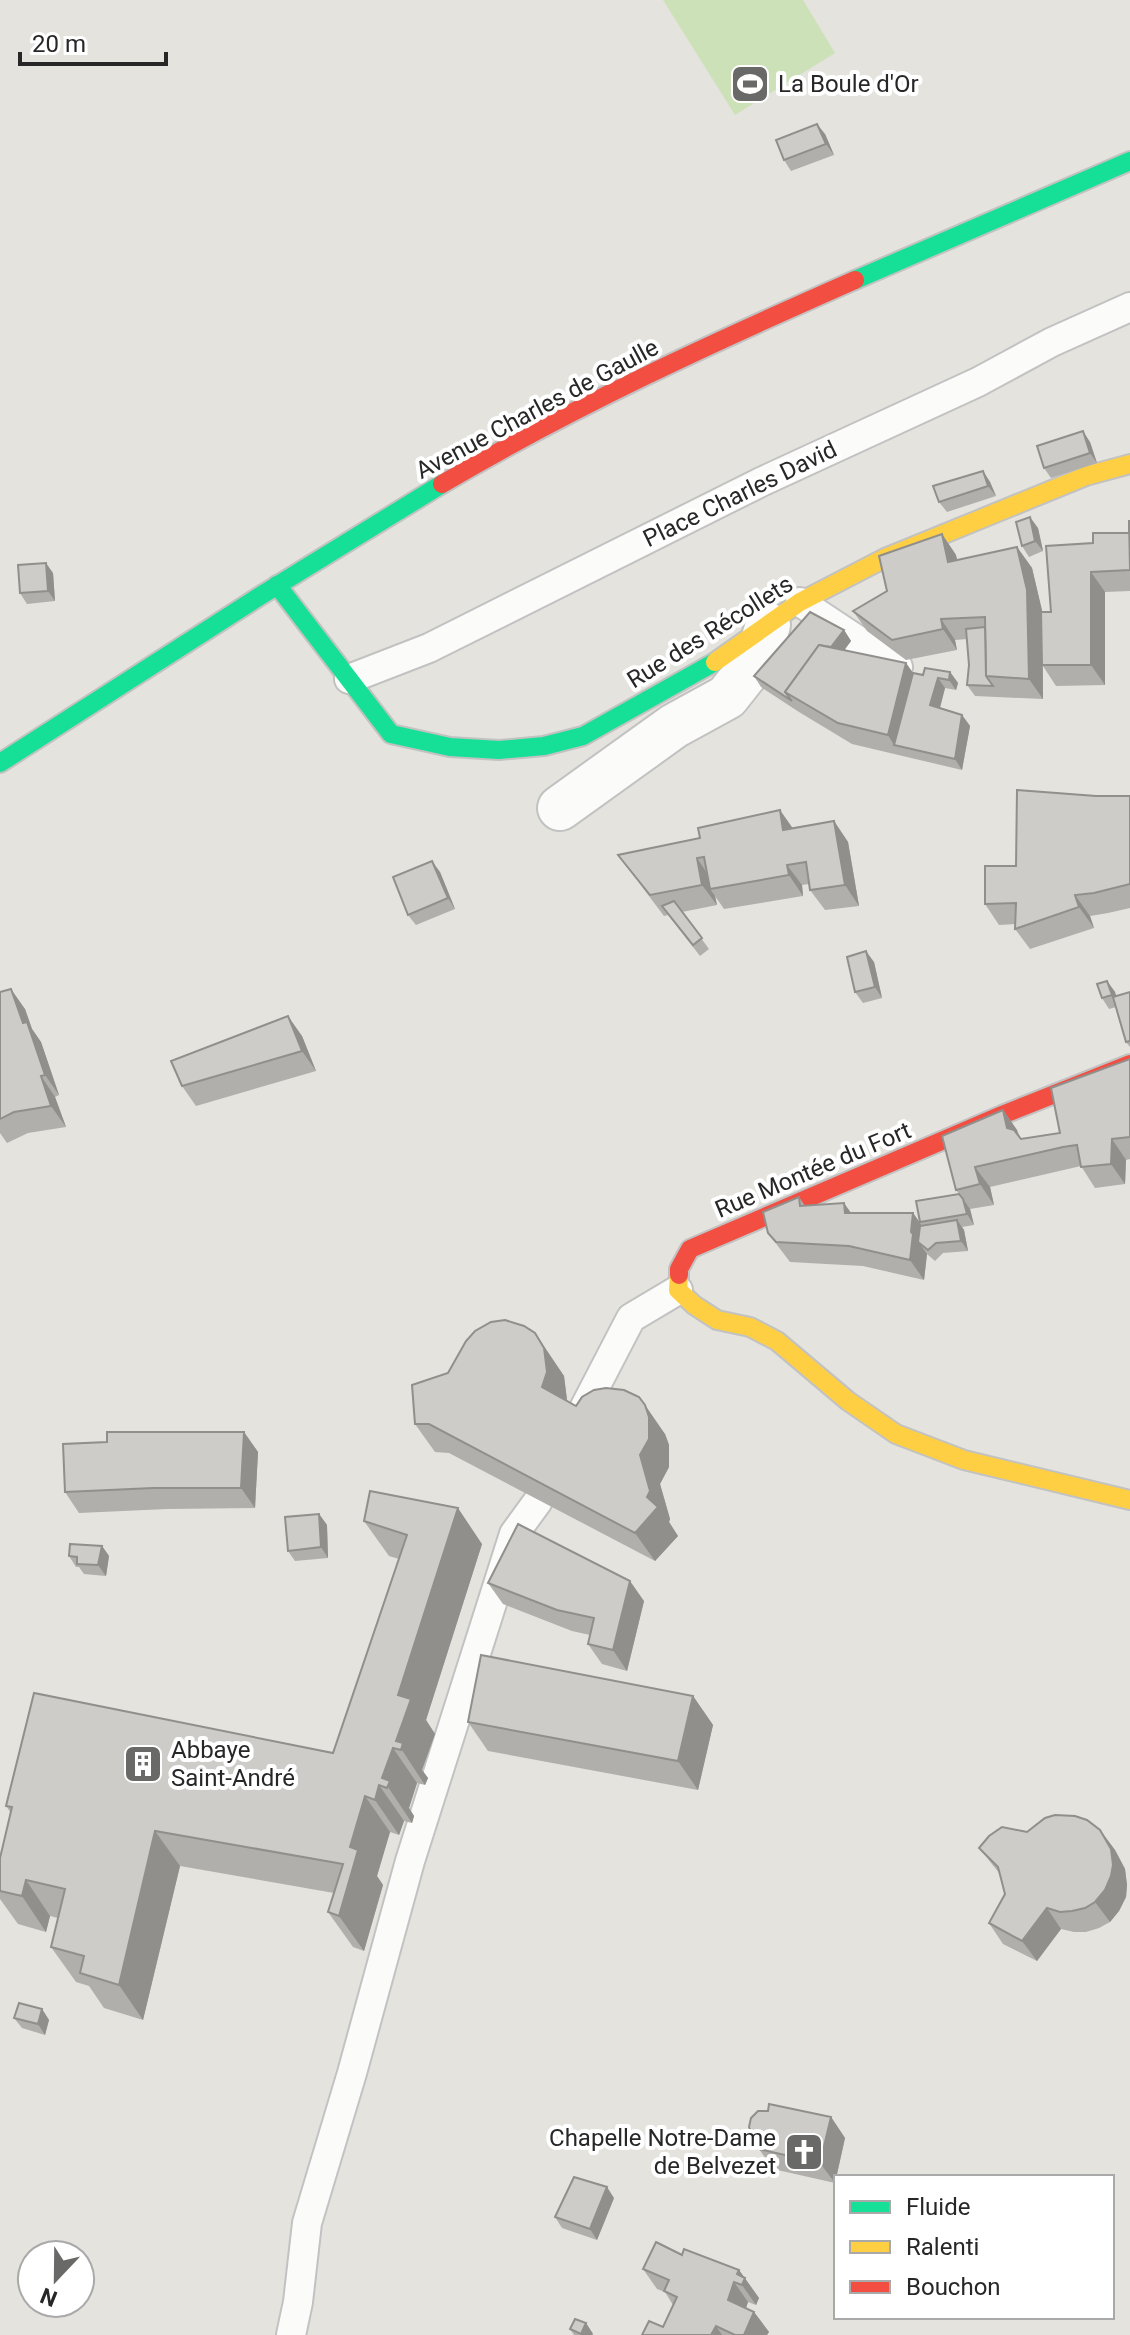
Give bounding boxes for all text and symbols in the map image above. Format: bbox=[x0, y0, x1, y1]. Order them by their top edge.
scale bar bbox=[20, 16, 166, 66]
text: 20 m bbox=[32, 30, 86, 58]
sports icon: La Boule d'Or bbox=[729, 63, 771, 105]
place label: La Boule d'Or bbox=[778, 70, 919, 98]
street label: Avenue Charles de Gaulle bbox=[411, 333, 663, 485]
street label: Place Charles David bbox=[639, 435, 841, 553]
street label: Rue des Récollets bbox=[622, 570, 798, 694]
street label: Rue Montée du Fort bbox=[711, 1116, 915, 1224]
place label: Abbaye Saint-André bbox=[171, 1736, 295, 1792]
building icon: Abbaye Saint-André bbox=[122, 1743, 164, 1785]
place label: Chapelle Notre-Dame de Belvezet bbox=[549, 2124, 776, 2180]
church icon: Chapelle Notre-Dame de Belvezet bbox=[783, 2131, 825, 2173]
legend bbox=[834, 2175, 1114, 2319]
text: Fluide bbox=[906, 2193, 970, 2221]
text: Ralenti bbox=[906, 2233, 979, 2261]
north arrow bbox=[16, 2239, 96, 2319]
text: Bouchon bbox=[906, 2273, 1001, 2301]
text: N bbox=[37, 2283, 61, 2312]

